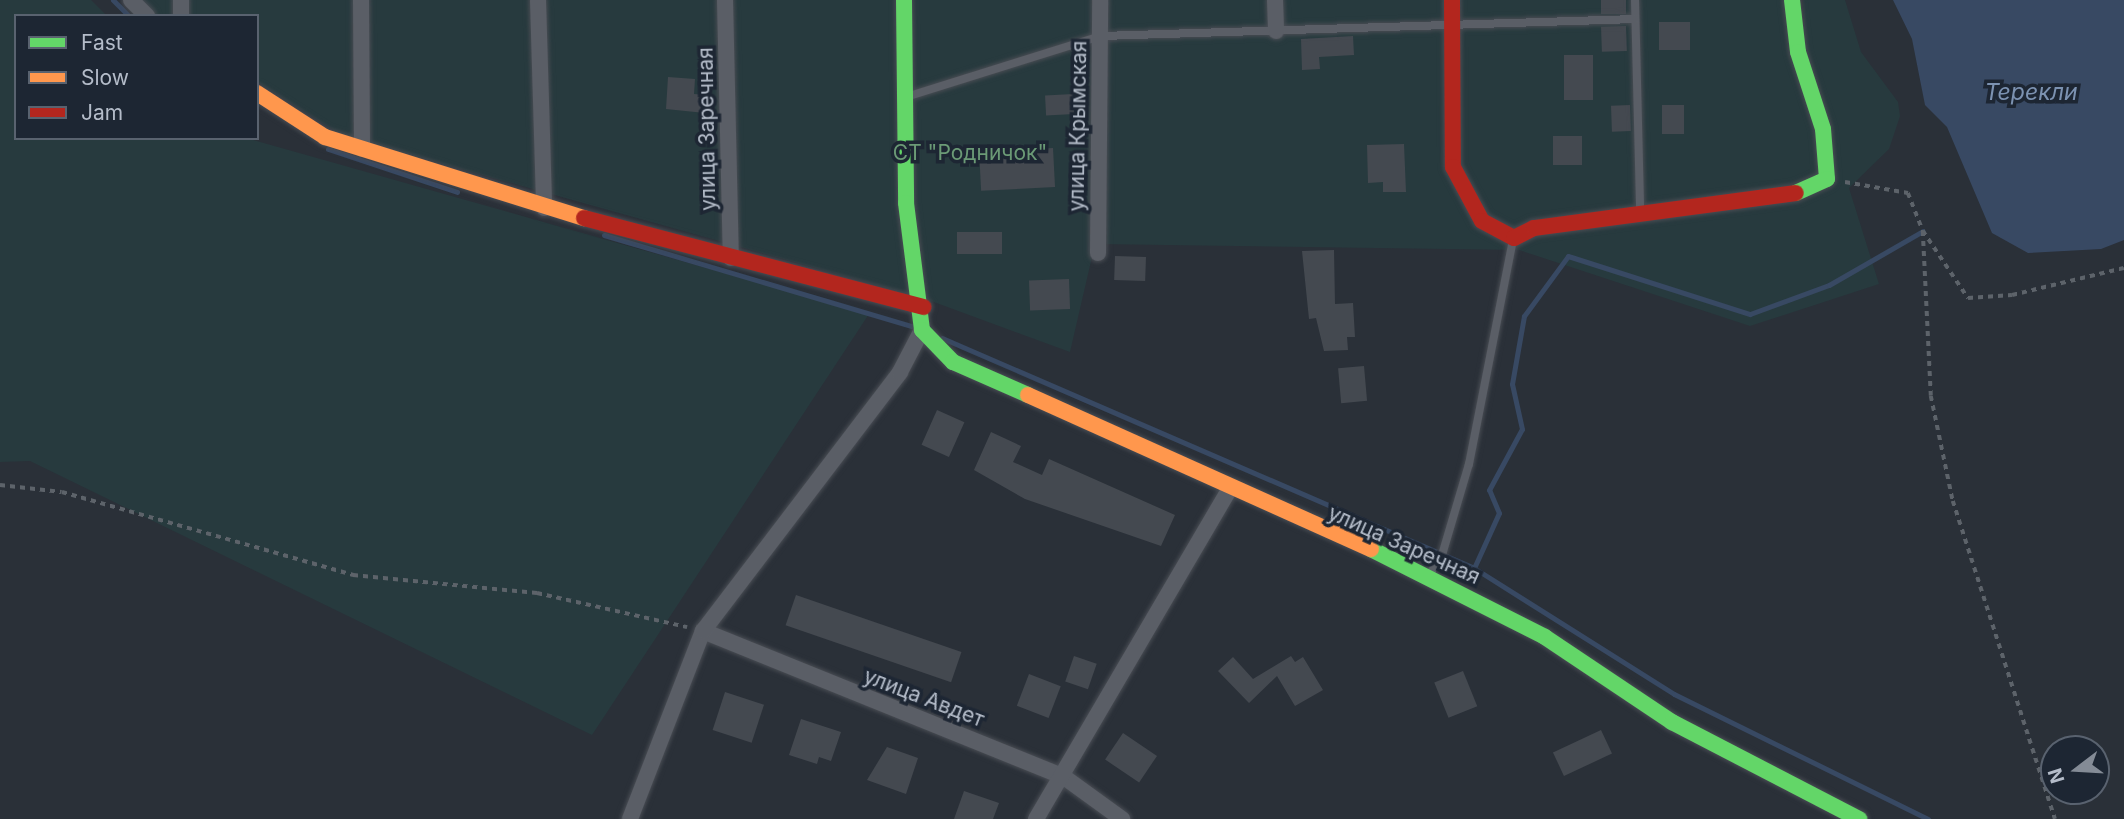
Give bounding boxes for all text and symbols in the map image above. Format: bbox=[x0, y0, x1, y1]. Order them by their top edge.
legend bbox=[14, 14, 259, 140]
text: Fast bbox=[81, 30, 123, 55]
street label: улица Крымская bbox=[1064, 40, 1092, 212]
street label: улица Заречная bbox=[693, 47, 721, 211]
text: Slow bbox=[81, 65, 129, 90]
water label: Терекли bbox=[1985, 78, 2077, 106]
text: Jam bbox=[81, 100, 123, 125]
park label: СТ "Родничок" bbox=[893, 140, 1047, 166]
street label: улица Заречная bbox=[1324, 500, 1484, 590]
street label: улица Авдет bbox=[860, 663, 988, 733]
north arrow bbox=[2040, 735, 2110, 805]
text: N bbox=[2043, 765, 2069, 786]

